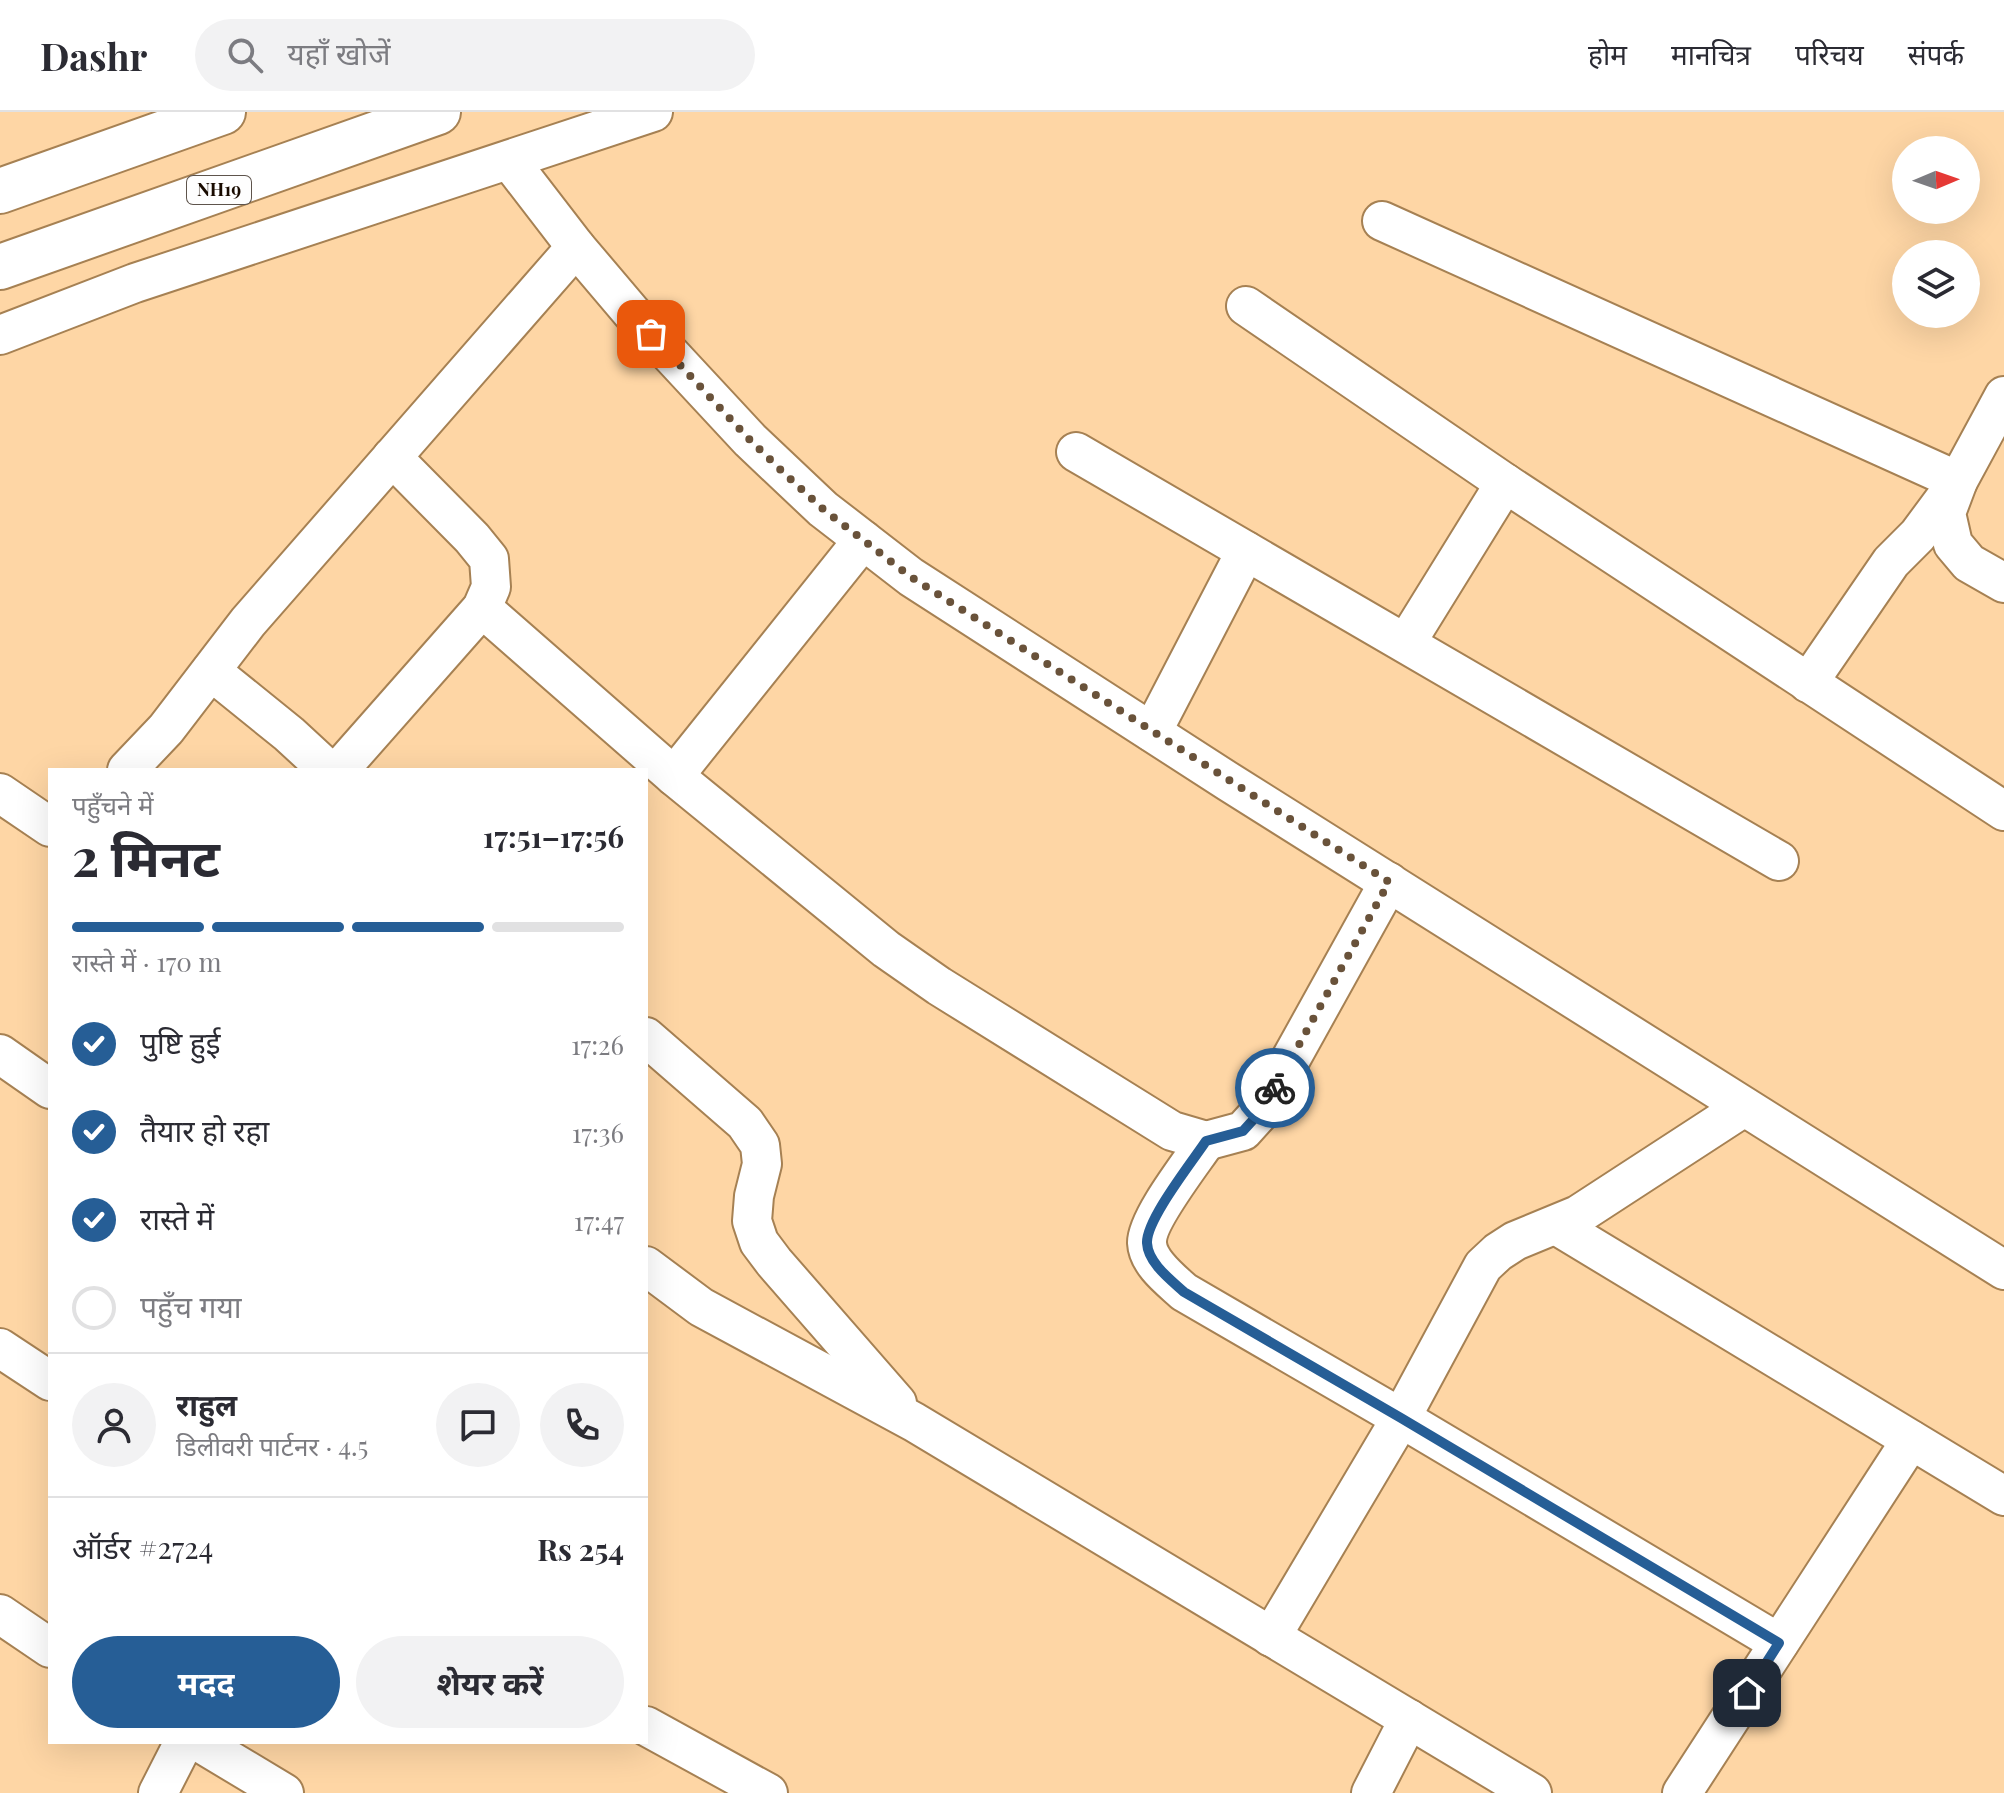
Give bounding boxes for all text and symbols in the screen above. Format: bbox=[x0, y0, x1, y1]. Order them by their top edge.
search box bbox=[195, 19, 755, 91]
text: Dashr bbox=[40, 30, 147, 81]
icon: search bbox=[223, 33, 267, 77]
text: यहाँ खोजें bbox=[287, 33, 390, 73]
text: होम bbox=[1588, 35, 1627, 72]
text: मानचित्र bbox=[1671, 35, 1751, 72]
text: परिचय bbox=[1795, 35, 1864, 72]
text: संपर्क bbox=[1908, 35, 1964, 72]
north arrow bbox=[1892, 136, 1980, 224]
map controls bbox=[1892, 136, 1980, 328]
road number: NH19 bbox=[187, 176, 251, 204]
button: layers bbox=[1892, 240, 1980, 328]
pin bbox=[617, 300, 685, 368]
icon: bag bbox=[629, 312, 673, 356]
text: पहुँचने में bbox=[72, 787, 154, 822]
text: 17:51–17:56 bbox=[483, 816, 624, 856]
text: 2 मिनट bbox=[72, 821, 220, 890]
text: रास्ते में · 170 m bbox=[72, 944, 221, 979]
icon: check bbox=[72, 1022, 116, 1066]
text: पुष्टि हुई bbox=[140, 1022, 220, 1062]
text: 17:26 bbox=[571, 1027, 624, 1062]
courier bbox=[1235, 1048, 1315, 1128]
icon: bike bbox=[1253, 1066, 1297, 1110]
icon: check bbox=[72, 1110, 116, 1154]
text: तैयार हो रहा bbox=[140, 1110, 269, 1150]
text: 17:36 bbox=[572, 1115, 624, 1150]
icon: check bbox=[72, 1198, 116, 1242]
text: रास्ते में bbox=[140, 1198, 214, 1238]
text: 17:47 bbox=[574, 1203, 624, 1238]
text: पहुँच गया bbox=[140, 1286, 242, 1326]
button: person bbox=[72, 1383, 156, 1467]
button: chat bbox=[436, 1383, 520, 1467]
button: phone bbox=[540, 1383, 624, 1467]
text: राहुल bbox=[176, 1384, 237, 1424]
text: डिलीवरी पार्टनर · 4.5 bbox=[176, 1428, 368, 1463]
text: ऑर्डर #2724 bbox=[72, 1527, 213, 1567]
text: Rs 254 bbox=[537, 1529, 624, 1569]
button: मदद bbox=[72, 1636, 340, 1728]
button: शेयर करें bbox=[356, 1636, 624, 1728]
pin bbox=[1713, 1659, 1781, 1727]
icon: home bbox=[1725, 1671, 1769, 1715]

